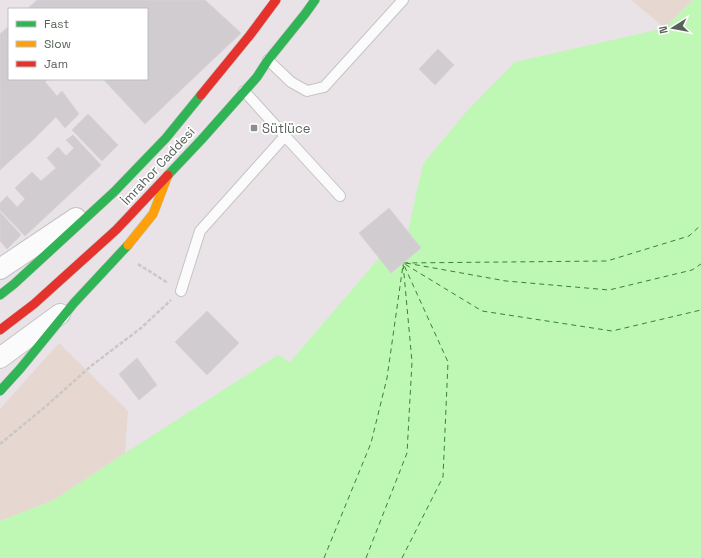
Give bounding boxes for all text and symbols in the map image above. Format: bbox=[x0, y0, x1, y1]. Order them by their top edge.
legend bbox=[8, 8, 148, 80]
north arrow bbox=[653, 8, 693, 48]
text: Fast bbox=[44, 16, 69, 32]
text: N bbox=[656, 25, 671, 35]
text: Slow bbox=[44, 36, 71, 52]
text: Jam bbox=[44, 56, 68, 72]
place label: Sütlüce bbox=[262, 120, 311, 137]
street label: İmrahor Caddesi bbox=[117, 123, 199, 209]
marker: Sütlüce bbox=[249, 123, 259, 133]

